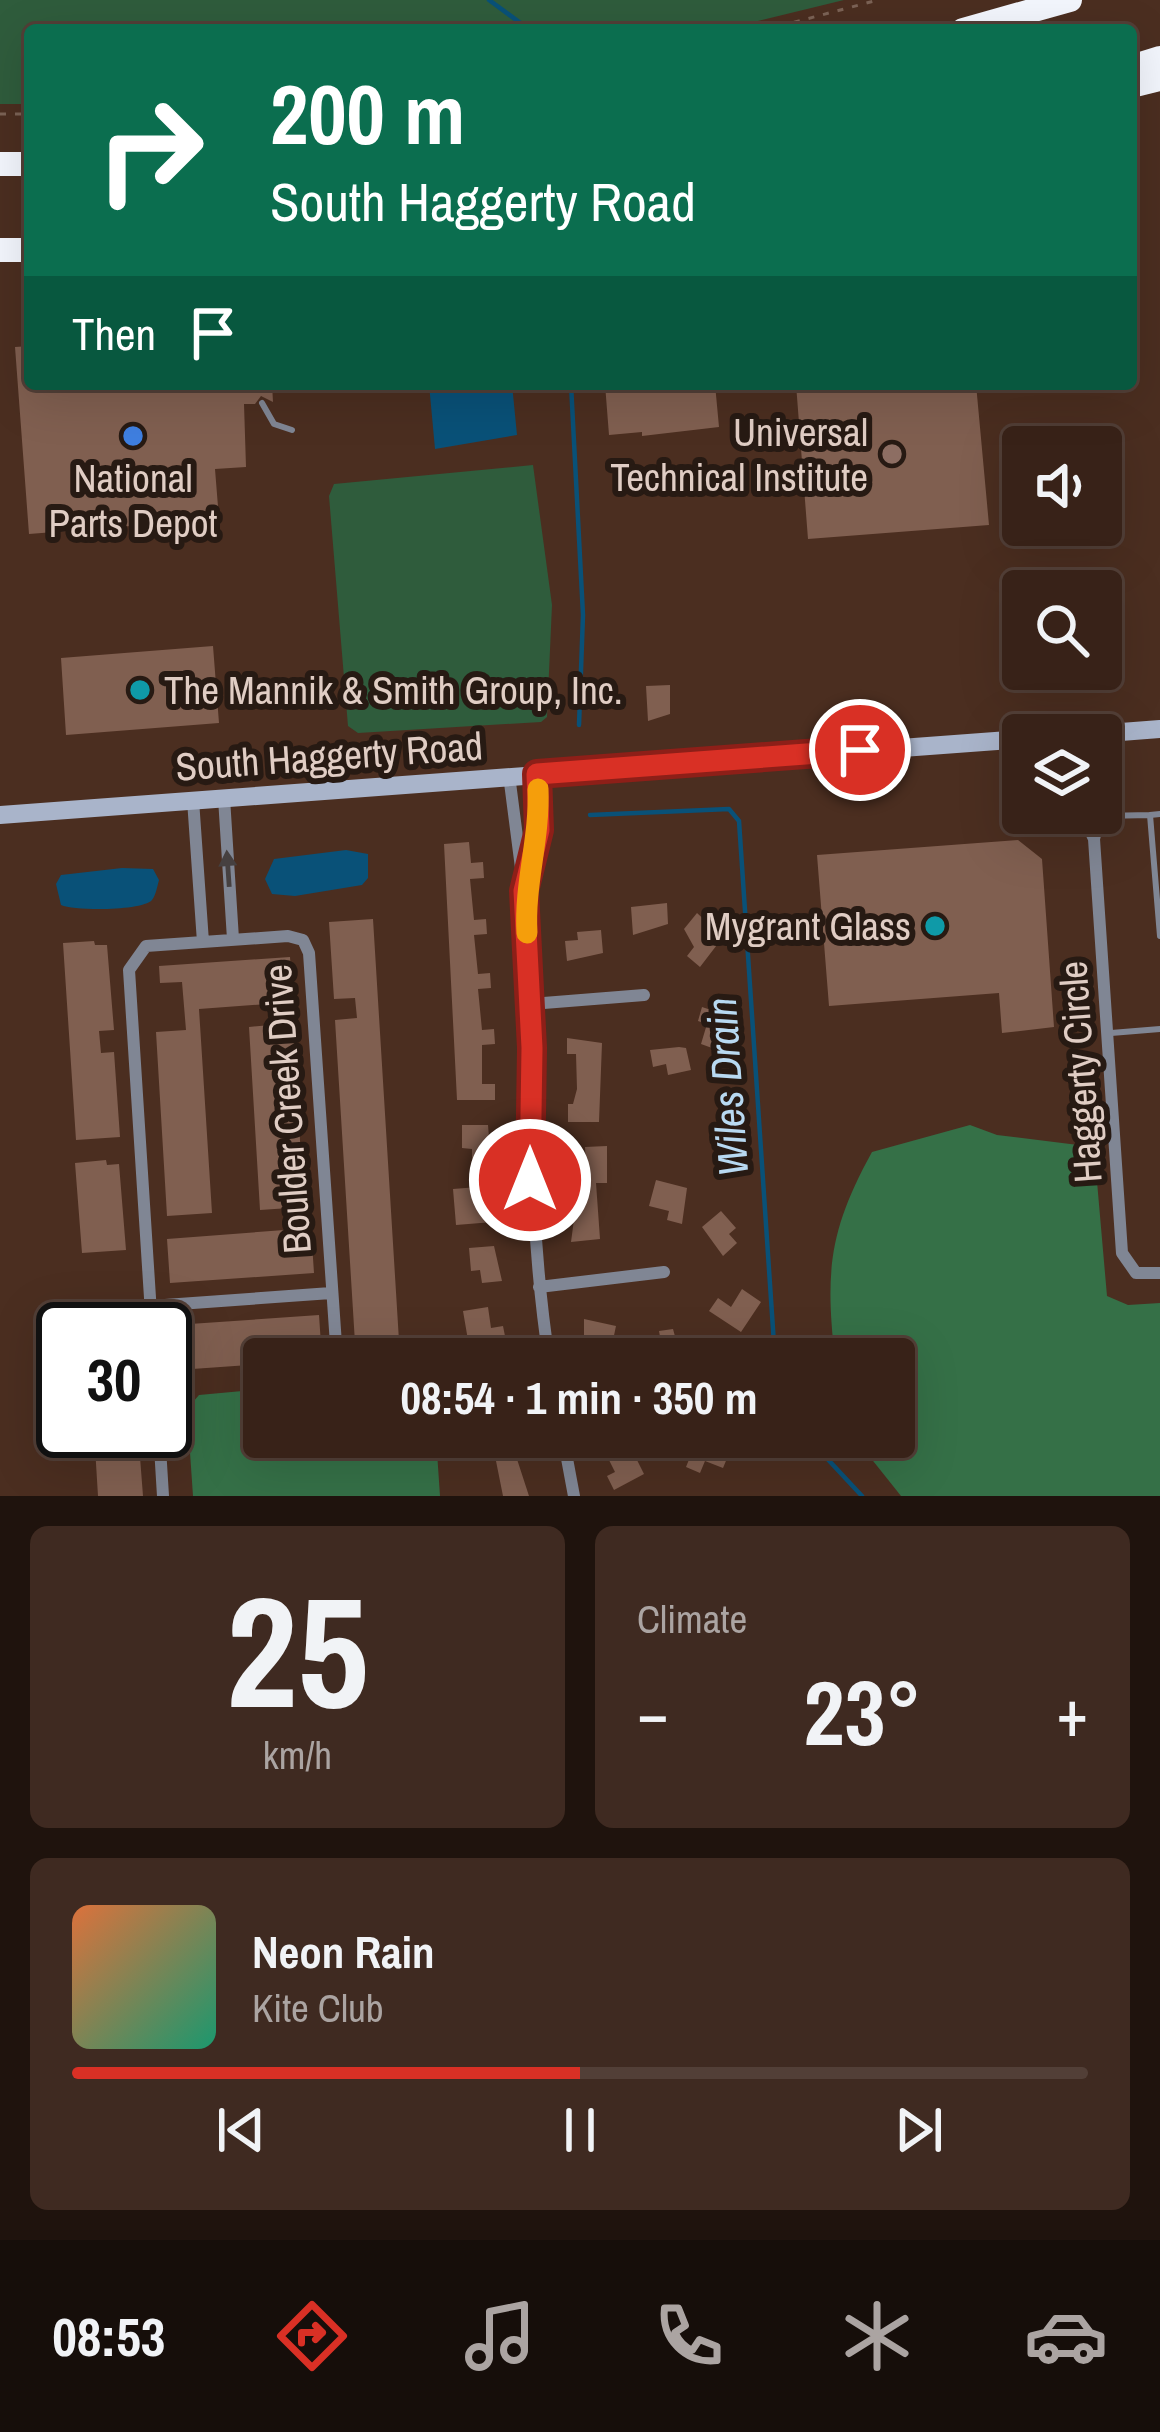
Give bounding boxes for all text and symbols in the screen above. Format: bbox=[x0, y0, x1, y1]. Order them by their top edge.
text: 200 m bbox=[270, 57, 465, 170]
icon: right bbox=[72, 72, 228, 228]
text: South Haggerty Road bbox=[270, 165, 696, 238]
icon: arrive bbox=[180, 300, 246, 366]
text: Then bbox=[72, 303, 156, 364]
place label: Universal Technical Institute bbox=[610, 406, 868, 503]
marker: National Parts Depot bbox=[120, 423, 146, 449]
map controls bbox=[1002, 426, 1122, 834]
button: sound bbox=[1002, 426, 1122, 546]
marker: Universal Technical Institute bbox=[879, 441, 905, 467]
place label: National Parts Depot bbox=[49, 452, 218, 549]
button: search bbox=[1002, 570, 1122, 690]
place label: The Mannik & Smith Group, Inc. bbox=[164, 664, 623, 716]
marker: The Mannik & Smith Group, Inc. bbox=[127, 677, 153, 703]
pin bbox=[809, 699, 911, 801]
button: layers bbox=[1002, 714, 1122, 834]
icon: arrive bbox=[827, 717, 893, 783]
street label: South Haggerty Road bbox=[174, 719, 484, 793]
one-way arrow bbox=[218, 849, 237, 887]
place label: Mygrant Glass bbox=[705, 900, 911, 952]
marker: Mygrant Glass bbox=[922, 913, 948, 939]
street label: Haggerty Circle bbox=[1046, 959, 1114, 1185]
street label: Boulder Creek Drive bbox=[251, 963, 323, 1255]
water label: Wiles Drain bbox=[693, 996, 761, 1178]
position arrow bbox=[467, 1117, 593, 1243]
speed limit sign: 30 bbox=[36, 1302, 192, 1458]
text: 08:54 · 1 min · 350 m bbox=[401, 1367, 757, 1428]
text: 25 bbox=[226, 1546, 369, 1756]
text: Climate bbox=[637, 1593, 747, 1645]
text: 23° bbox=[803, 1652, 922, 1773]
text: − bbox=[637, 1668, 669, 1757]
text: + bbox=[1056, 1668, 1088, 1757]
text: km/h bbox=[263, 1729, 332, 1781]
text: Neon Rain bbox=[252, 1921, 434, 1982]
text: Kite Club bbox=[252, 1982, 384, 2034]
icon: previous bbox=[208, 2097, 274, 2163]
icon: pause bbox=[547, 2097, 613, 2163]
icon: next bbox=[886, 2097, 952, 2163]
icon: directions bbox=[270, 2294, 354, 2378]
icon: music bbox=[458, 2294, 542, 2378]
icon: phone bbox=[647, 2294, 731, 2378]
icon: climate bbox=[835, 2294, 919, 2378]
icon: car bbox=[1024, 2294, 1108, 2378]
text: 08:53 bbox=[52, 2300, 165, 2373]

